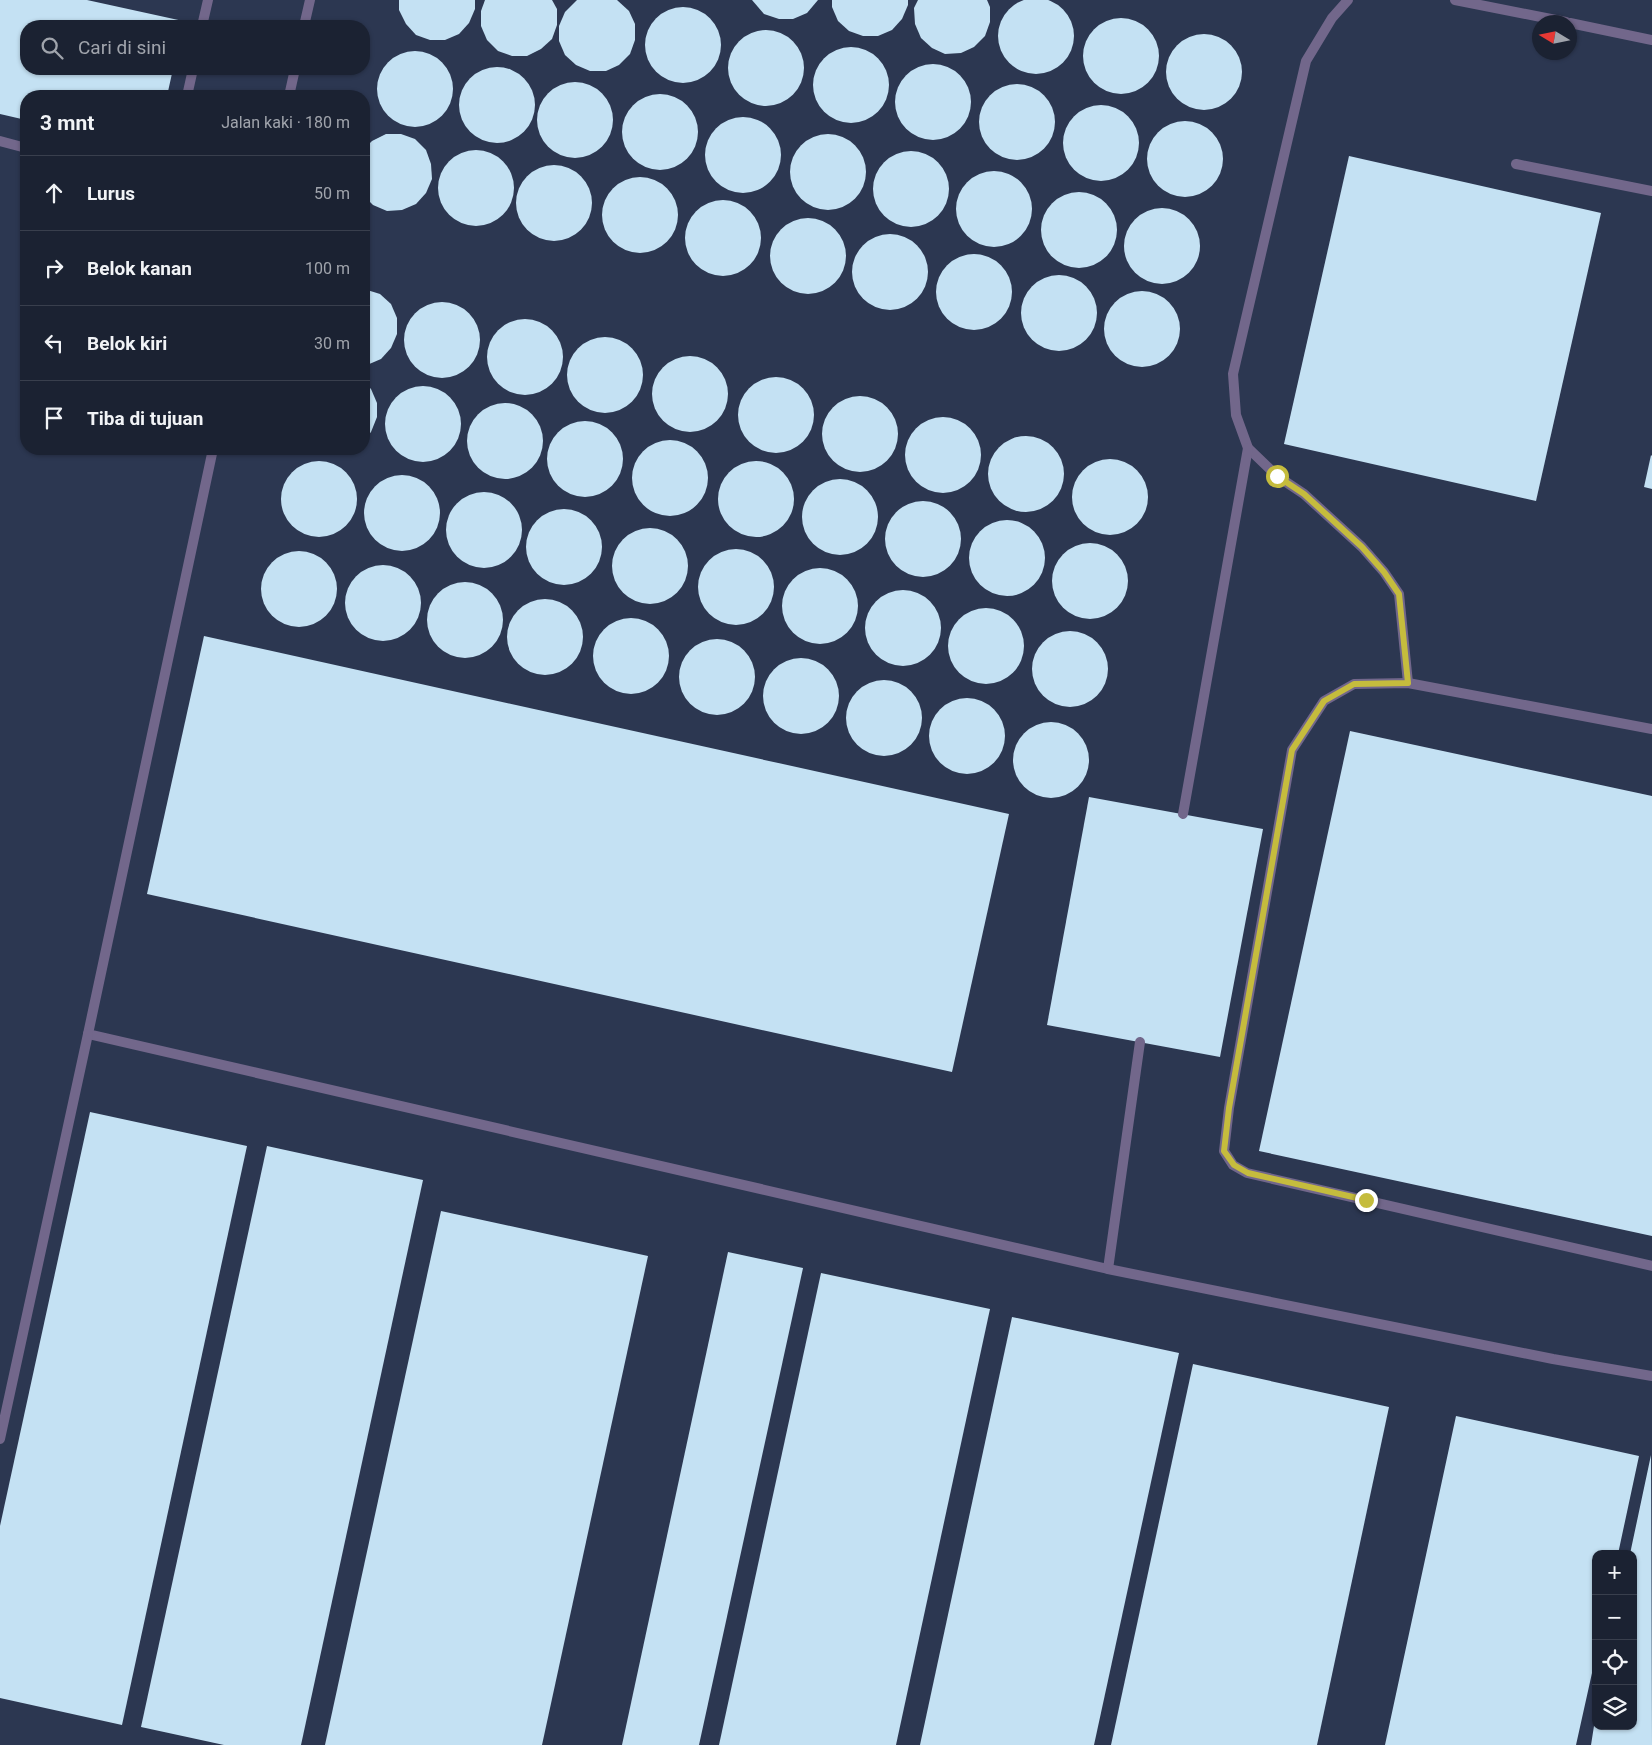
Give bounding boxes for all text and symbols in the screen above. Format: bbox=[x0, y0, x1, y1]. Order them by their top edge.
north arrow bbox=[1532, 15, 1577, 60]
search box bbox=[20, 20, 370, 75]
icon: search bbox=[38, 34, 66, 62]
text: Cari di sini bbox=[78, 36, 166, 59]
text: 3 mnt bbox=[40, 111, 94, 135]
text: Jalan kaki · 180 m bbox=[221, 113, 350, 132]
icon: ahead bbox=[40, 179, 68, 207]
text: Lurus bbox=[87, 182, 135, 205]
text: 50 m bbox=[314, 184, 350, 203]
icon: right bbox=[40, 254, 68, 282]
text: Belok kanan bbox=[87, 257, 192, 280]
text: 100 m bbox=[305, 259, 350, 278]
icon: left bbox=[40, 329, 68, 357]
text: Belok kiri bbox=[87, 332, 167, 355]
text: 30 m bbox=[314, 334, 350, 353]
icon: arrive bbox=[40, 404, 68, 432]
text: Tiba di tujuan bbox=[87, 407, 203, 430]
route start bbox=[1266, 465, 1289, 488]
route end bbox=[1355, 1189, 1378, 1212]
map controls bbox=[1592, 1550, 1637, 1730]
button: + bbox=[1592, 1550, 1637, 1595]
button: − bbox=[1592, 1595, 1637, 1640]
button: locate bbox=[1592, 1640, 1637, 1685]
button: layers bbox=[1592, 1685, 1637, 1730]

